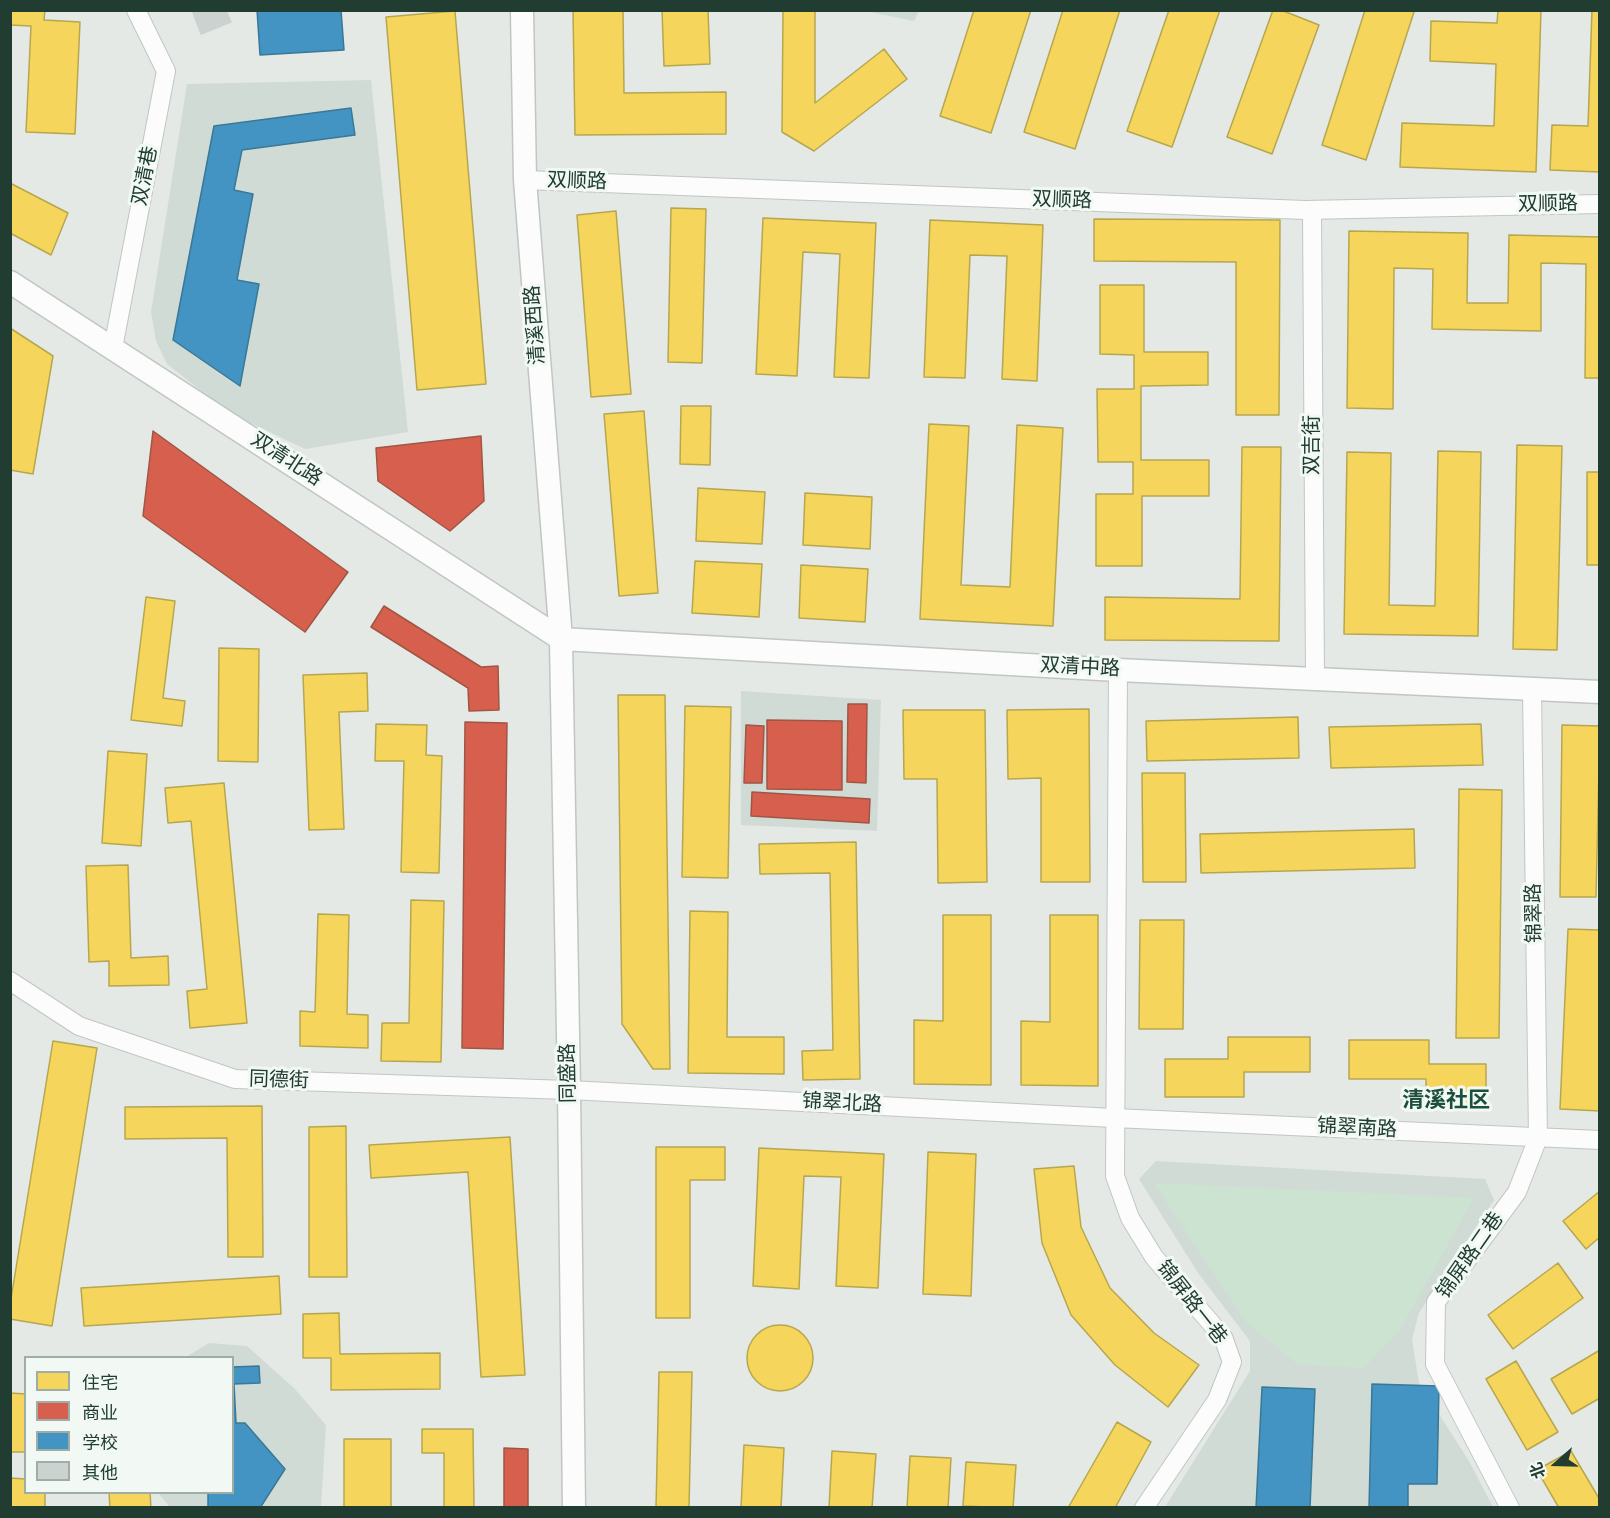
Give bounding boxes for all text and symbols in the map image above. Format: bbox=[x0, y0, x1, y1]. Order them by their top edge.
street label: 双清巷 bbox=[128, 144, 164, 208]
street label: 双顺路 bbox=[547, 169, 607, 195]
street label: 双顺路 bbox=[1032, 188, 1092, 214]
street label: 双顺路 bbox=[1518, 192, 1578, 218]
street label: 清溪西路 bbox=[521, 284, 551, 366]
street label: 双吉街 bbox=[1301, 415, 1325, 475]
street label: 双清北路 bbox=[246, 428, 326, 492]
street label: 双清中路 bbox=[1039, 654, 1121, 682]
street label: 锦翠路 bbox=[1522, 883, 1548, 943]
street label: 同盛路 bbox=[556, 1043, 582, 1103]
street label: 同德街 bbox=[249, 1068, 309, 1094]
district label: 清溪社区 bbox=[1402, 1088, 1490, 1114]
street label: 锦翠北路 bbox=[801, 1090, 883, 1118]
street label: 锦翠南路 bbox=[1316, 1115, 1398, 1143]
street label: 锦屏路二巷 bbox=[1432, 1208, 1510, 1304]
street label: 锦屏路一巷 bbox=[1151, 1256, 1231, 1350]
legend bbox=[24, 1356, 234, 1494]
text: 住宅 bbox=[82, 1373, 118, 1394]
text: 商业 bbox=[82, 1403, 118, 1424]
text: 学校 bbox=[82, 1433, 118, 1454]
north arrow bbox=[1526, 1434, 1586, 1494]
text: 北 bbox=[1527, 1460, 1550, 1481]
text: 其他 bbox=[82, 1463, 118, 1484]

